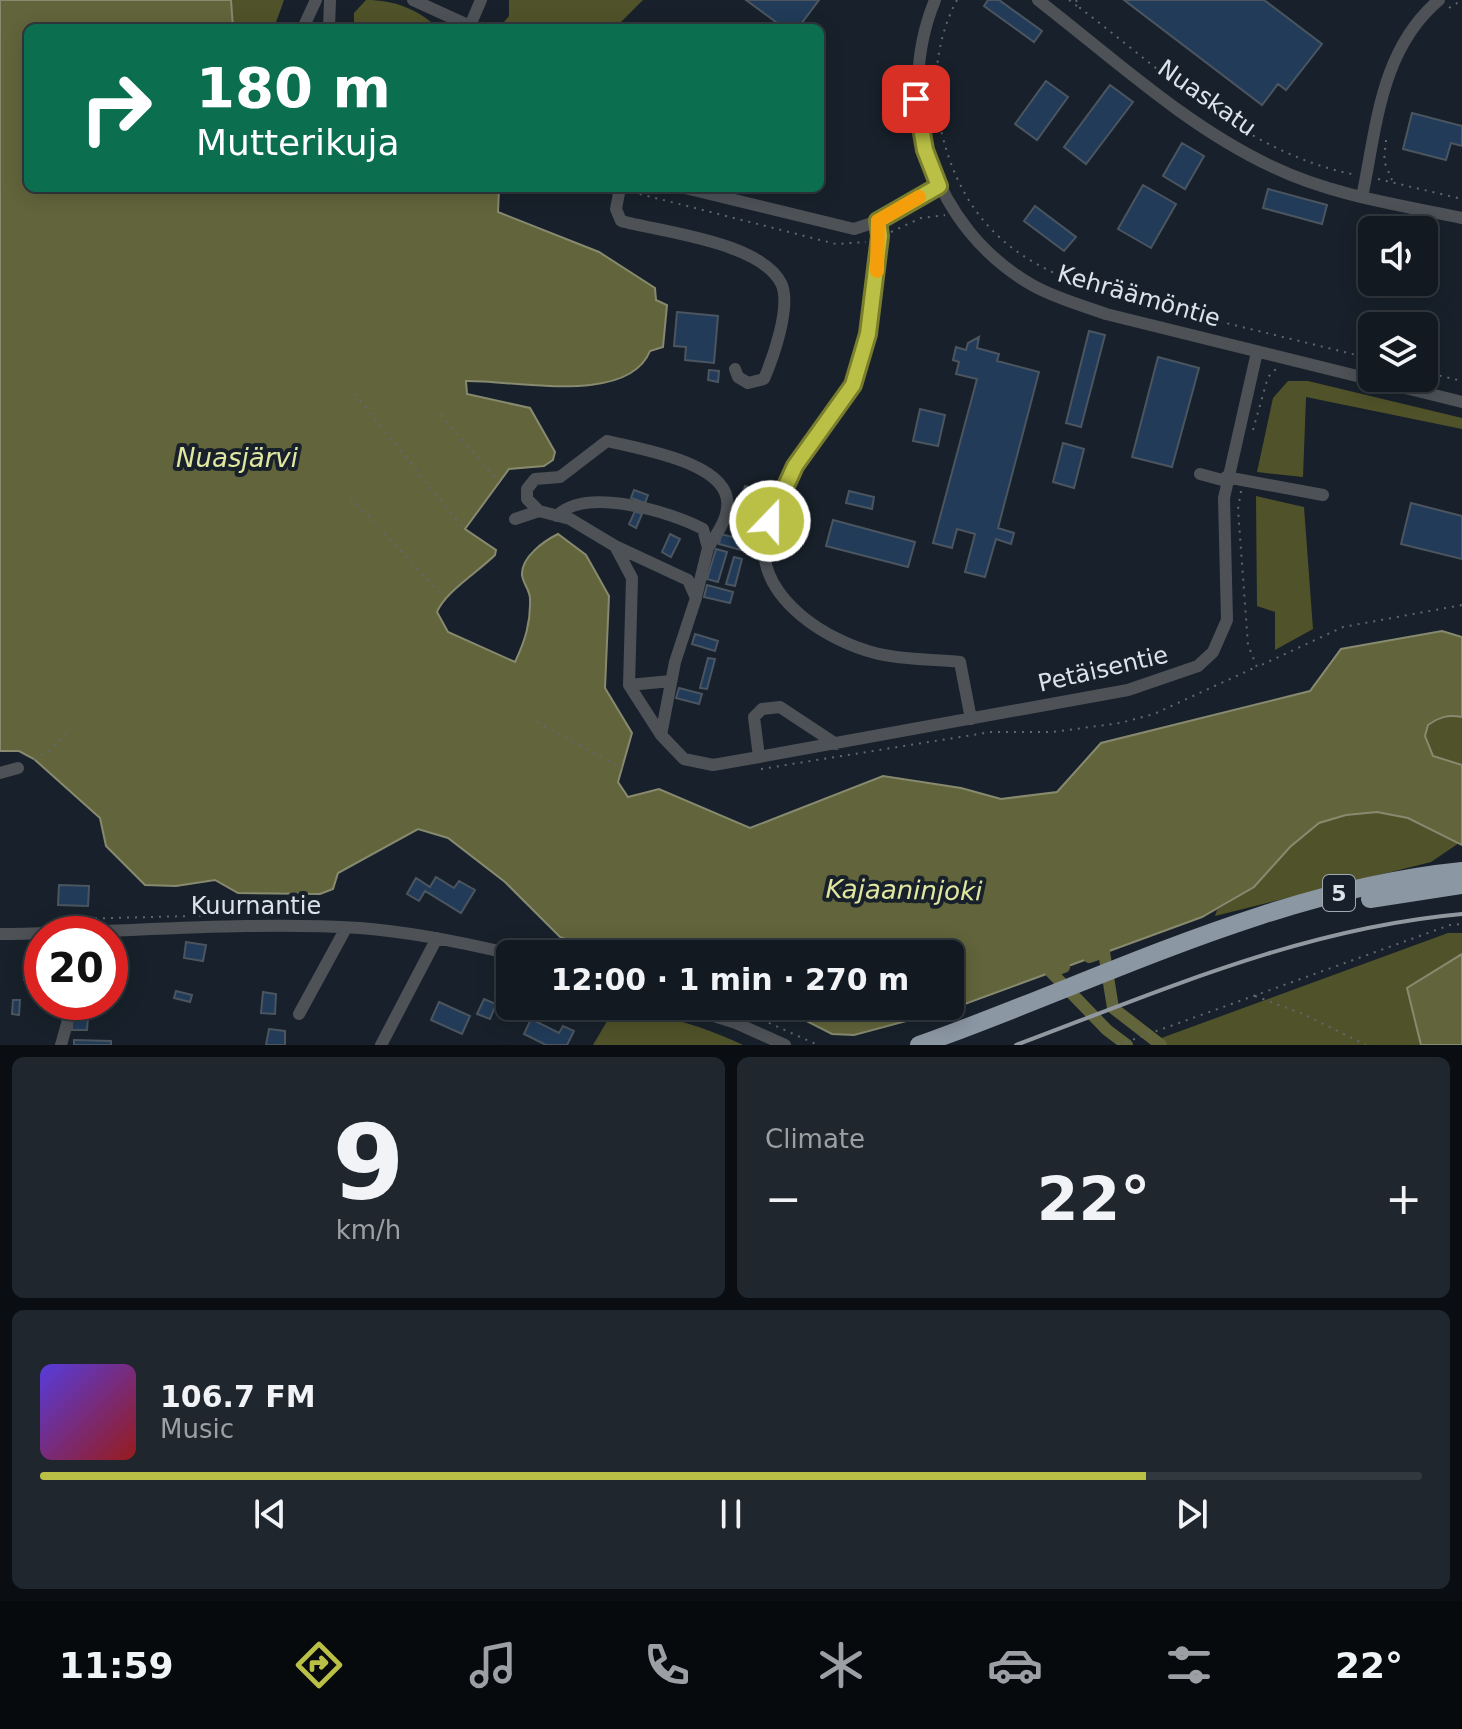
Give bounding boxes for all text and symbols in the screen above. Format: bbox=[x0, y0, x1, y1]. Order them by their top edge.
street label: Nuaskatu bbox=[1153, 54, 1261, 142]
text: 180 m bbox=[196, 55, 391, 120]
icon: right bbox=[64, 56, 168, 160]
pin bbox=[882, 65, 950, 133]
icon: arrive bbox=[894, 77, 938, 121]
text: Mutterikuja bbox=[196, 122, 400, 163]
map controls bbox=[1358, 216, 1438, 392]
button: sound bbox=[1358, 216, 1438, 296]
street label: Kehräämöntie bbox=[1054, 259, 1224, 333]
button: layers bbox=[1358, 312, 1438, 392]
water label: Nuasjärvi bbox=[176, 443, 299, 473]
position arrow bbox=[728, 479, 812, 563]
street label: Petäisentie bbox=[1035, 640, 1171, 698]
water label: Kajaaninjoki bbox=[825, 874, 983, 906]
road number: 5 bbox=[1323, 875, 1355, 911]
street label: Kuurnantie bbox=[191, 892, 321, 920]
speed limit sign: 20 bbox=[24, 916, 128, 1020]
text: 12:00 · 1 min · 270 m bbox=[551, 962, 909, 997]
text: 9 bbox=[332, 1102, 405, 1224]
text: Climate bbox=[765, 1124, 865, 1154]
text: 22° bbox=[1037, 1164, 1150, 1234]
text: − bbox=[765, 1173, 802, 1224]
text: + bbox=[1385, 1173, 1422, 1224]
text: km/h bbox=[336, 1215, 401, 1245]
text: 106.7 FM bbox=[160, 1379, 316, 1414]
text: Music bbox=[160, 1414, 234, 1444]
icon: previous bbox=[248, 1492, 292, 1536]
icon: pause bbox=[709, 1492, 753, 1536]
icon: next bbox=[1170, 1492, 1214, 1536]
icon: directions bbox=[291, 1637, 347, 1693]
icon: music bbox=[465, 1637, 521, 1693]
icon: phone bbox=[639, 1637, 695, 1693]
icon: climate bbox=[813, 1637, 869, 1693]
icon: car bbox=[987, 1637, 1043, 1693]
icon: filters bbox=[1161, 1637, 1217, 1693]
text: 11:59 bbox=[59, 1645, 174, 1686]
text: 22° bbox=[1335, 1645, 1403, 1686]

